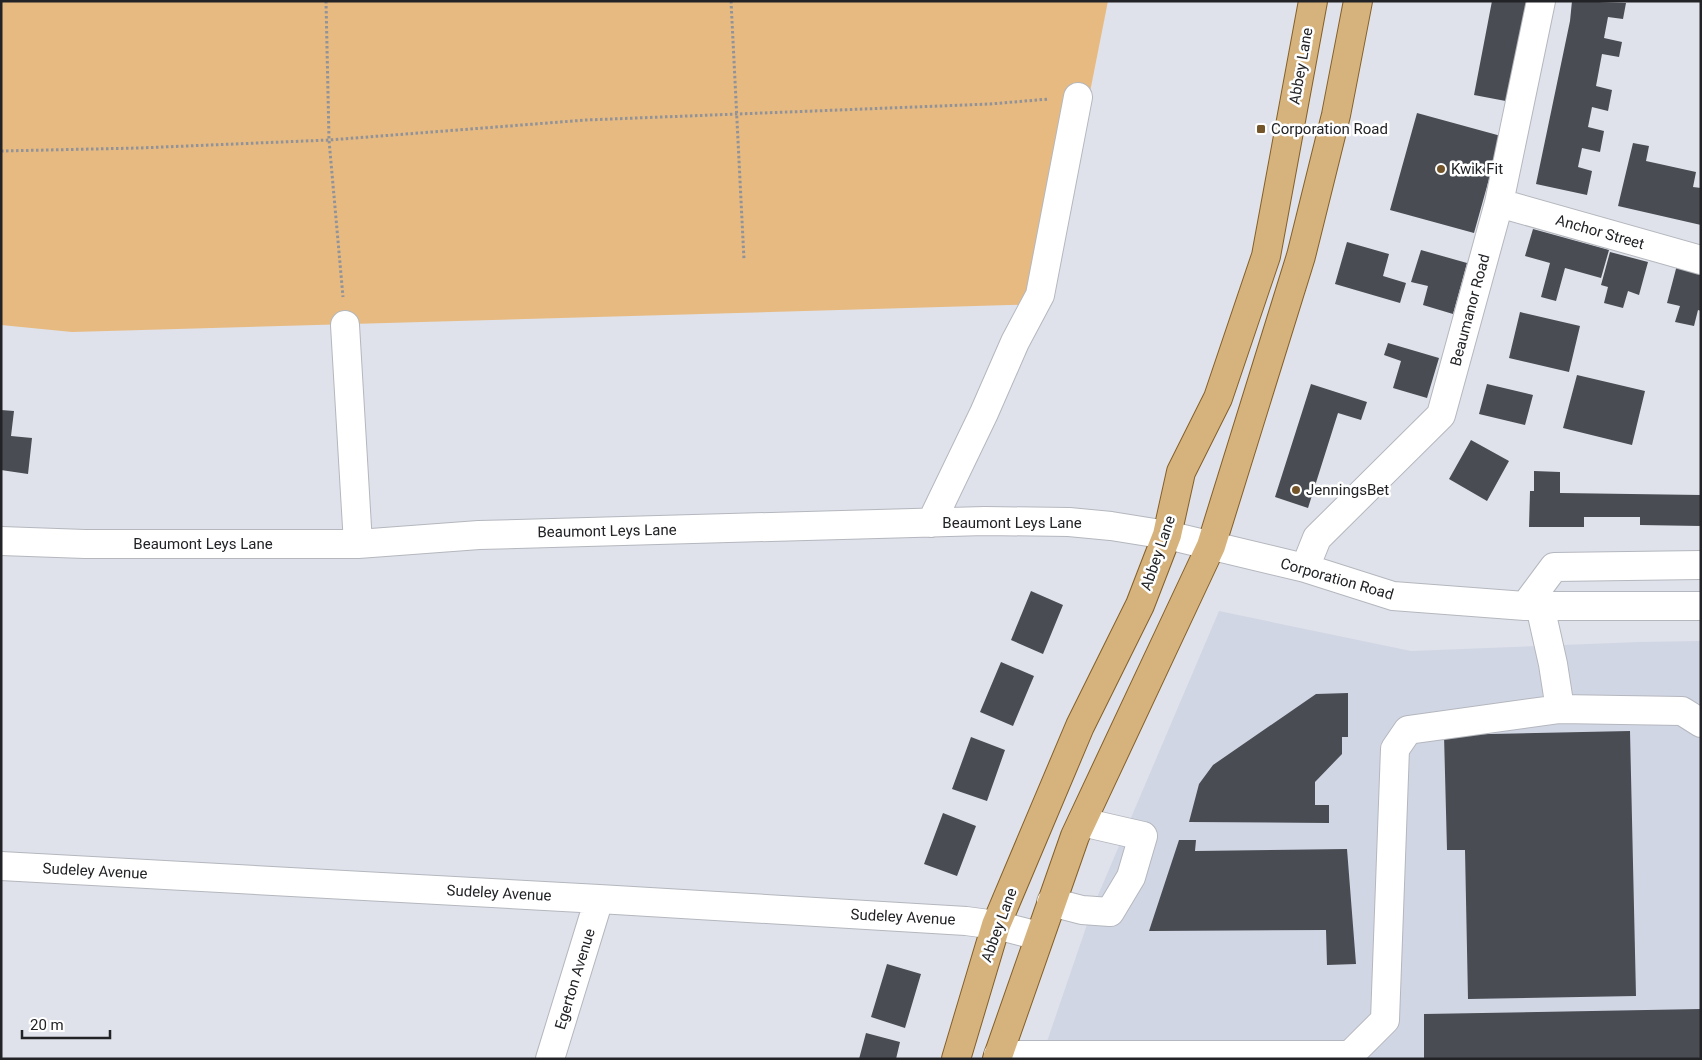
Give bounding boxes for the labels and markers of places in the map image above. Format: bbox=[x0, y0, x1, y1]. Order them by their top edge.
place label: Corporation Road bbox=[1271, 120, 1388, 138]
marker: Corporation Road bbox=[1255, 123, 1267, 135]
place label: Kwik Fit bbox=[1451, 160, 1503, 178]
marker: Kwik Fit bbox=[1435, 163, 1447, 175]
place label: JenningsBet bbox=[1306, 481, 1389, 499]
marker: JenningsBet bbox=[1290, 484, 1302, 496]

